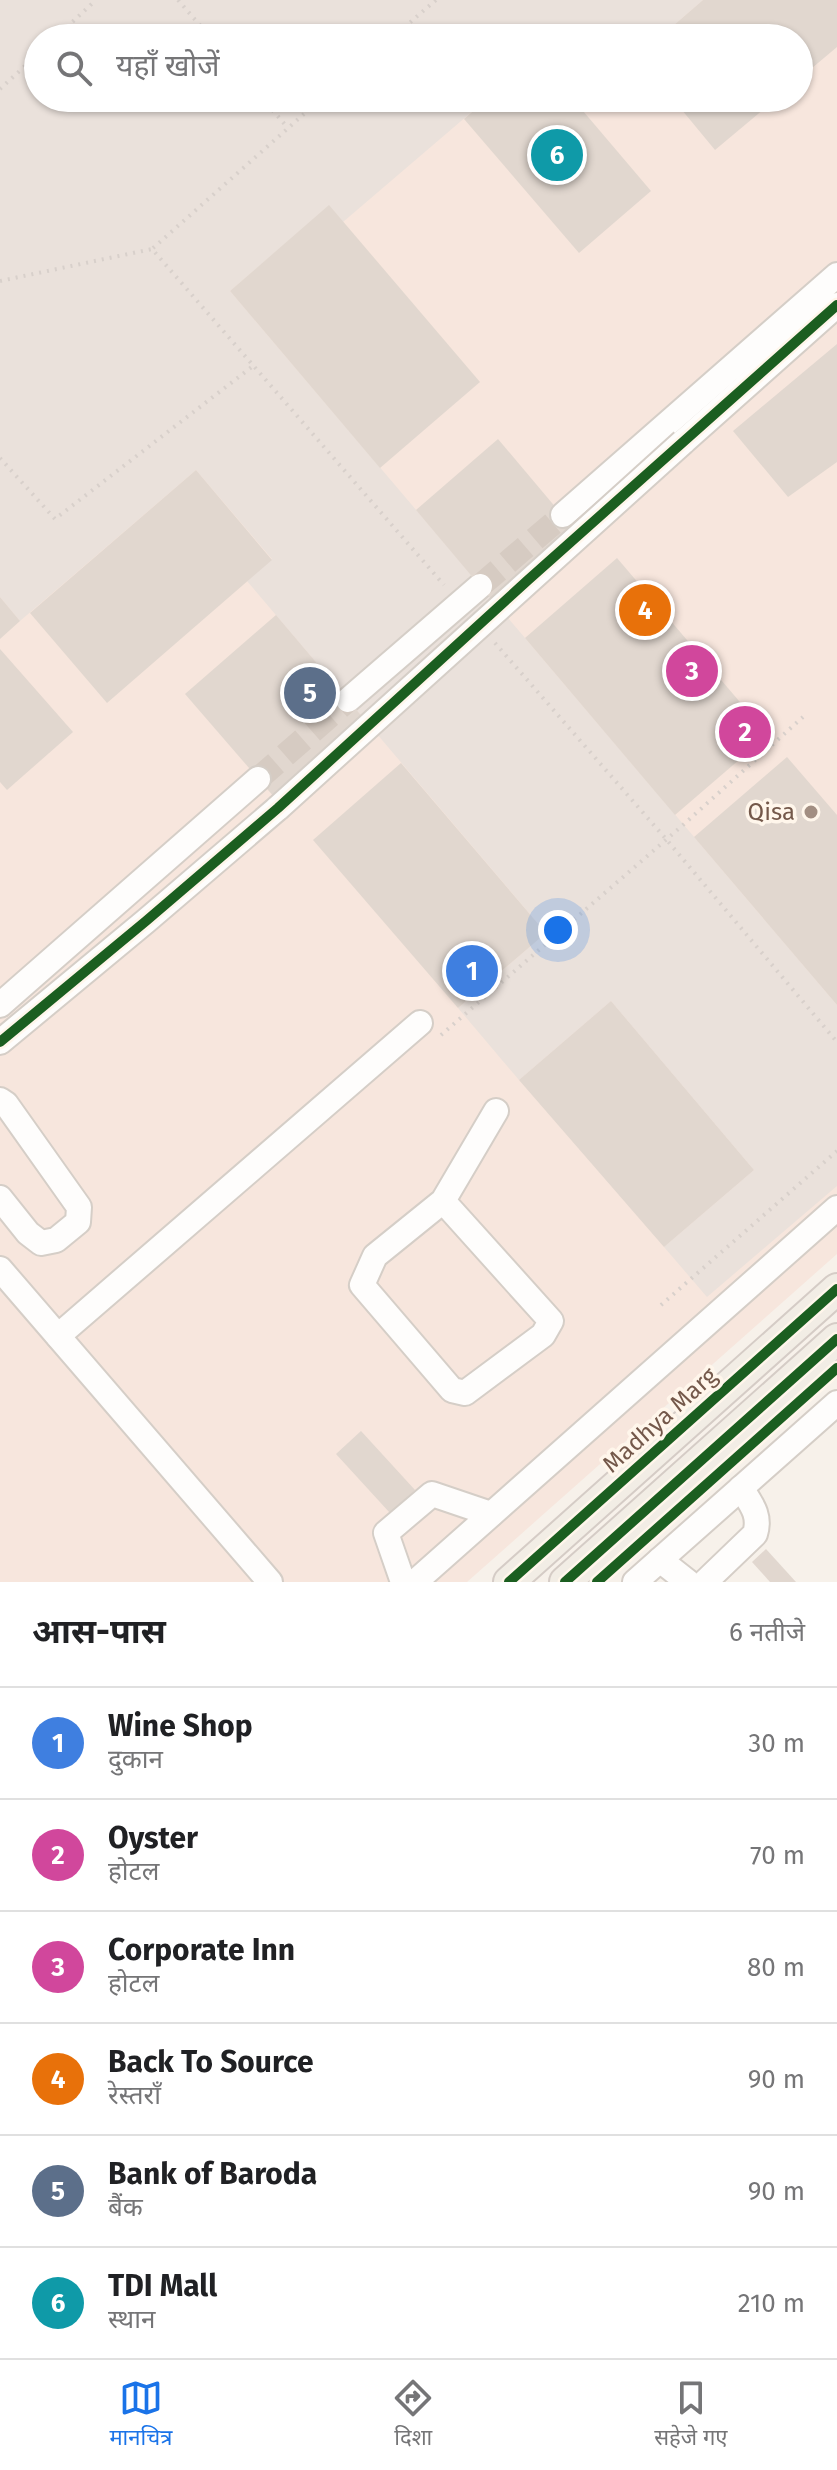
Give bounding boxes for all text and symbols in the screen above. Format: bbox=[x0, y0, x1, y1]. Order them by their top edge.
search box bbox=[24, 24, 813, 112]
icon: search bbox=[52, 46, 96, 90]
text: यहाँ खोजें bbox=[116, 48, 220, 84]
pin: 6 bbox=[531, 125, 583, 185]
pin: 4 bbox=[619, 580, 671, 640]
pin: 3 bbox=[666, 641, 718, 701]
pin: 5 bbox=[284, 663, 336, 723]
pin: 2 bbox=[719, 702, 771, 762]
place label: Qisa bbox=[748, 798, 795, 826]
marker: Qisa bbox=[802, 803, 820, 821]
your location bbox=[538, 910, 578, 950]
pin: 1 bbox=[446, 941, 498, 1001]
street label: Madhya Marg bbox=[597, 1361, 723, 1479]
text: आस-पास bbox=[32, 1611, 166, 1652]
text: 6 नतीजे bbox=[729, 1617, 805, 1648]
text: Wine Shop bbox=[108, 1708, 253, 1744]
text: 1 bbox=[52, 1728, 64, 1759]
text: 30 m bbox=[748, 1728, 805, 1759]
text: दुकान bbox=[108, 1744, 163, 1775]
text: Oyster bbox=[108, 1820, 198, 1856]
text: 2 bbox=[51, 1840, 65, 1871]
text: 70 m bbox=[750, 1840, 805, 1871]
text: होटल bbox=[108, 1856, 159, 1887]
text: Corporate Inn bbox=[108, 1932, 295, 1968]
text: 3 bbox=[51, 1952, 65, 1983]
text: 80 m bbox=[747, 1952, 805, 1983]
text: होटल bbox=[108, 1968, 159, 1999]
text: Back To Source bbox=[108, 2044, 313, 2080]
text: 4 bbox=[51, 2064, 65, 2095]
text: 90 m bbox=[748, 2064, 805, 2095]
text: रेस्तराँ bbox=[108, 2080, 161, 2111]
text: Bank of Baroda bbox=[108, 2156, 317, 2192]
text: 5 bbox=[51, 2176, 65, 2207]
text: 90 m bbox=[748, 2176, 805, 2207]
text: बैंक bbox=[108, 2192, 143, 2223]
text: TDI Mall bbox=[108, 2268, 217, 2304]
text: 6 bbox=[51, 2288, 65, 2319]
text: 210 m bbox=[738, 2288, 805, 2319]
text: स्थान bbox=[108, 2304, 155, 2335]
tab: मानचित्र bbox=[109, 2376, 172, 2454]
tab: दिशा bbox=[391, 2376, 435, 2454]
tab: सहेजे गए bbox=[654, 2376, 728, 2454]

